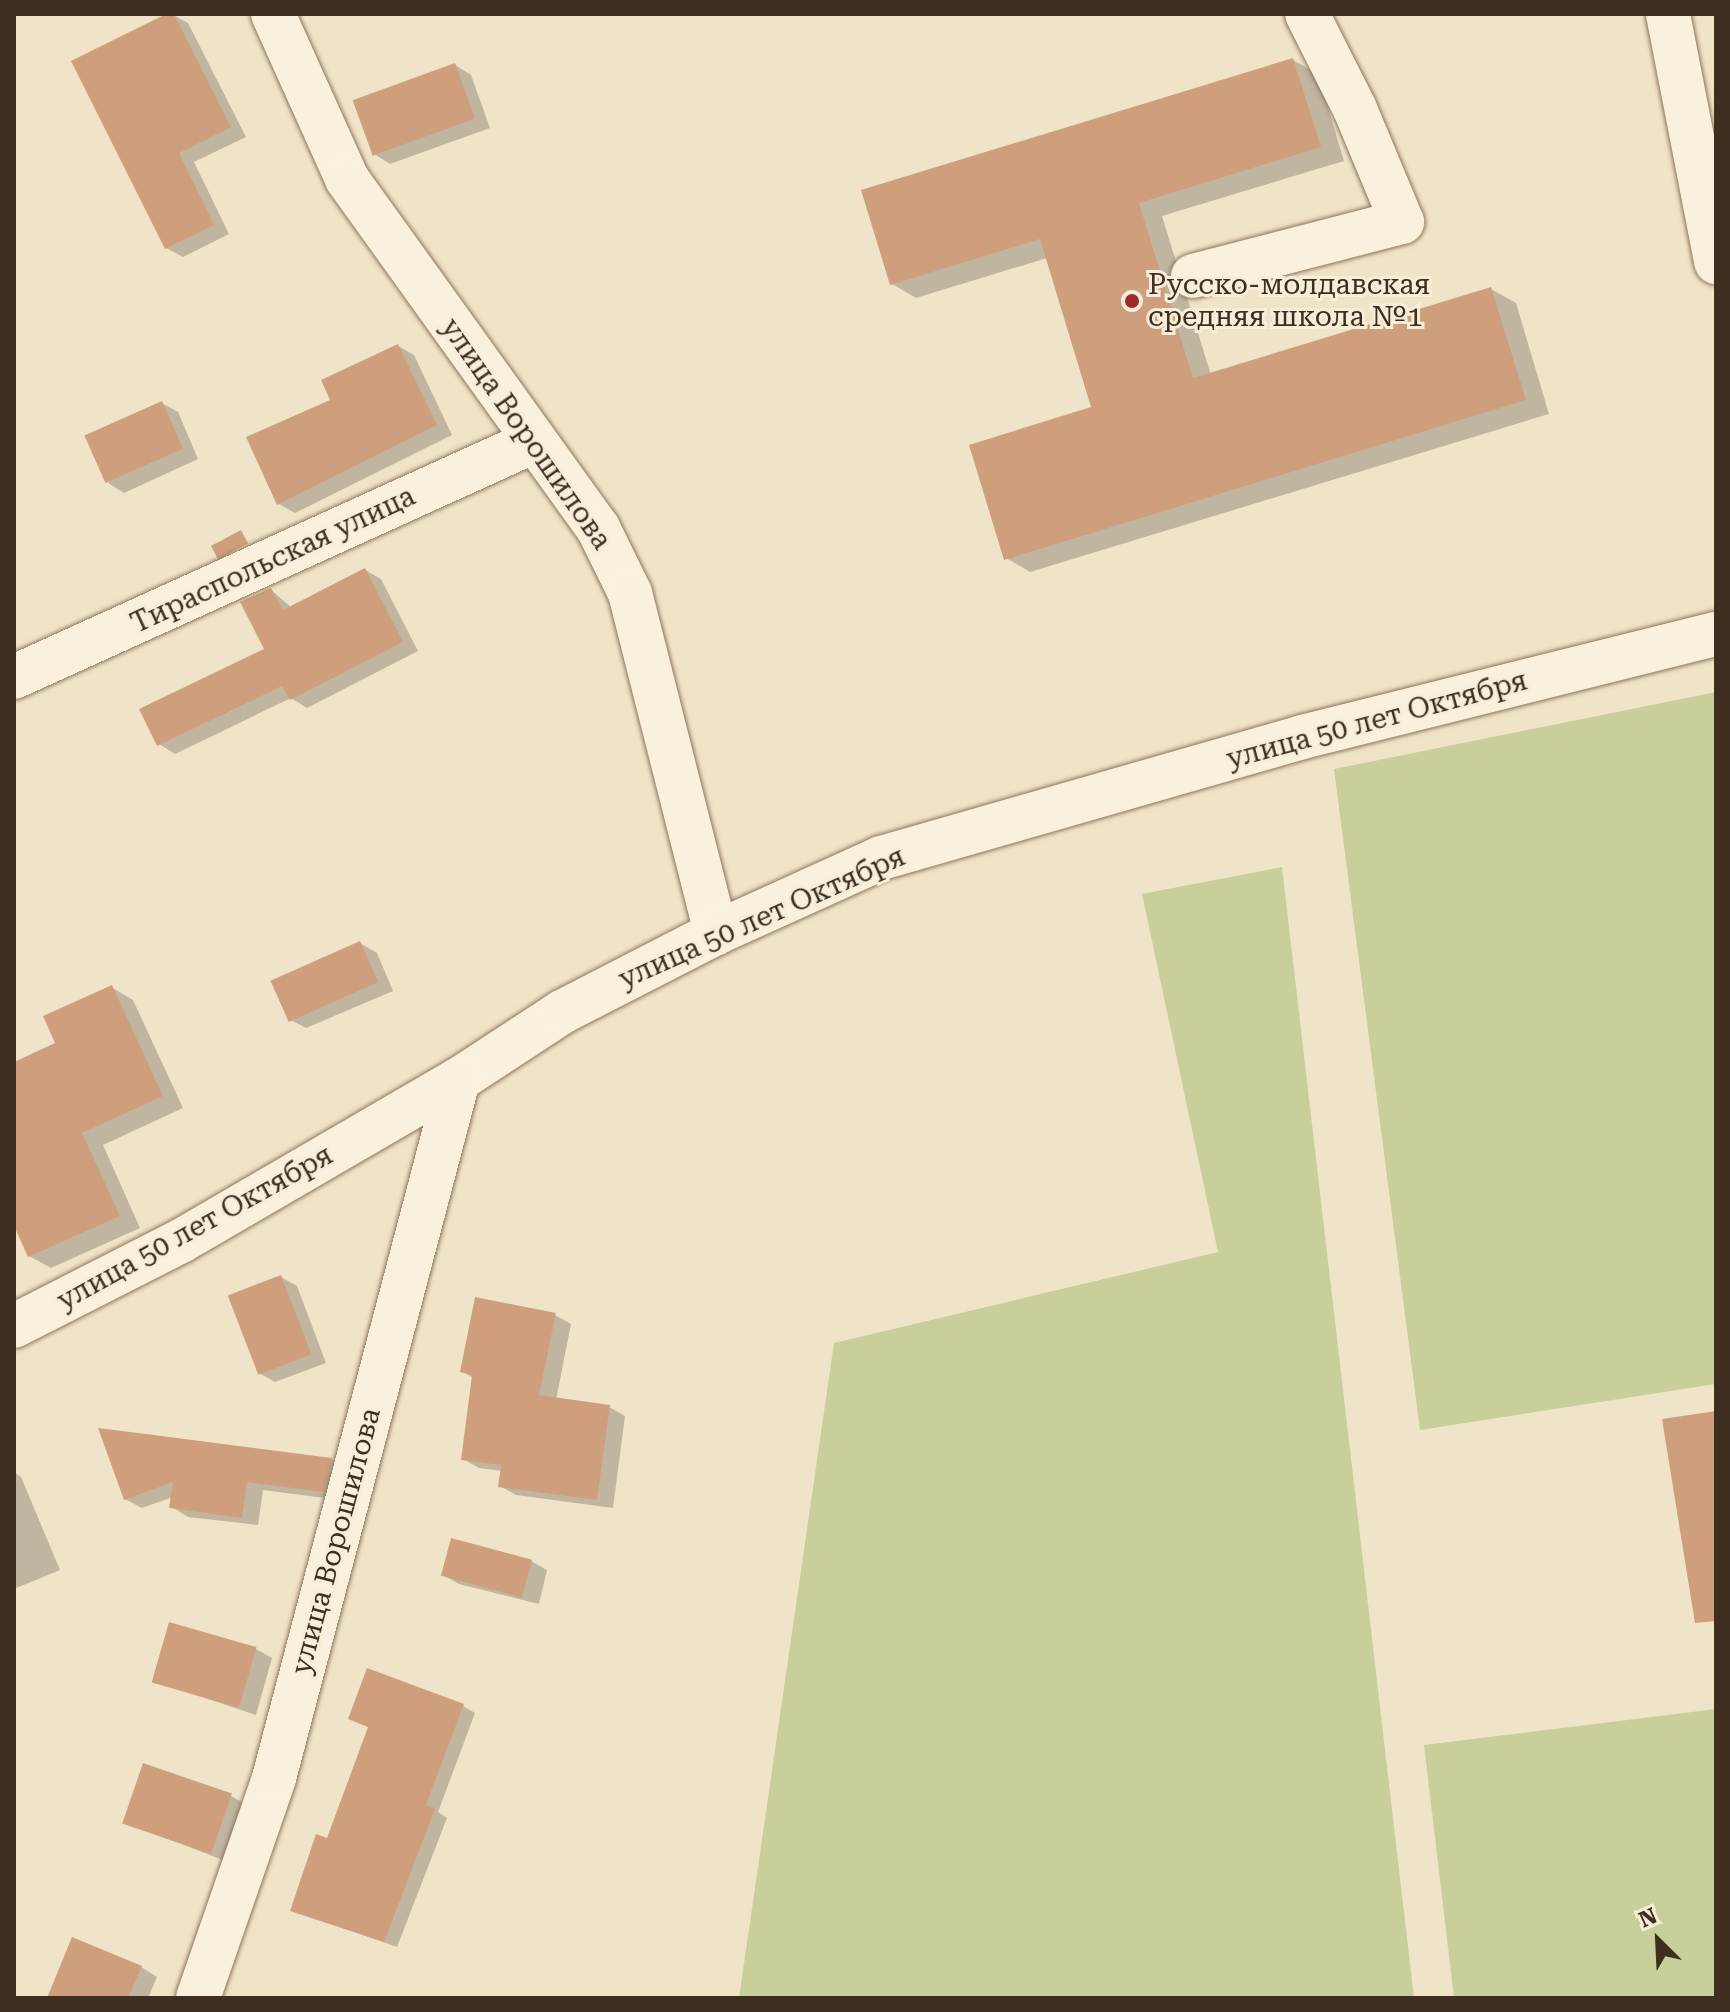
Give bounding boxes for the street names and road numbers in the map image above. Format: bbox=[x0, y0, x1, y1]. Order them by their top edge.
street label: улица Ворошилова bbox=[434, 312, 618, 556]
street label: Тираспольская улица bbox=[126, 479, 420, 641]
street label: улица 50 лет Октября bbox=[1223, 664, 1531, 776]
street label: улица 50 лет Октября bbox=[614, 840, 910, 996]
street label: улица 50 лет Октября bbox=[51, 1138, 339, 1318]
street label: улица Ворошилова bbox=[284, 1404, 388, 1678]

